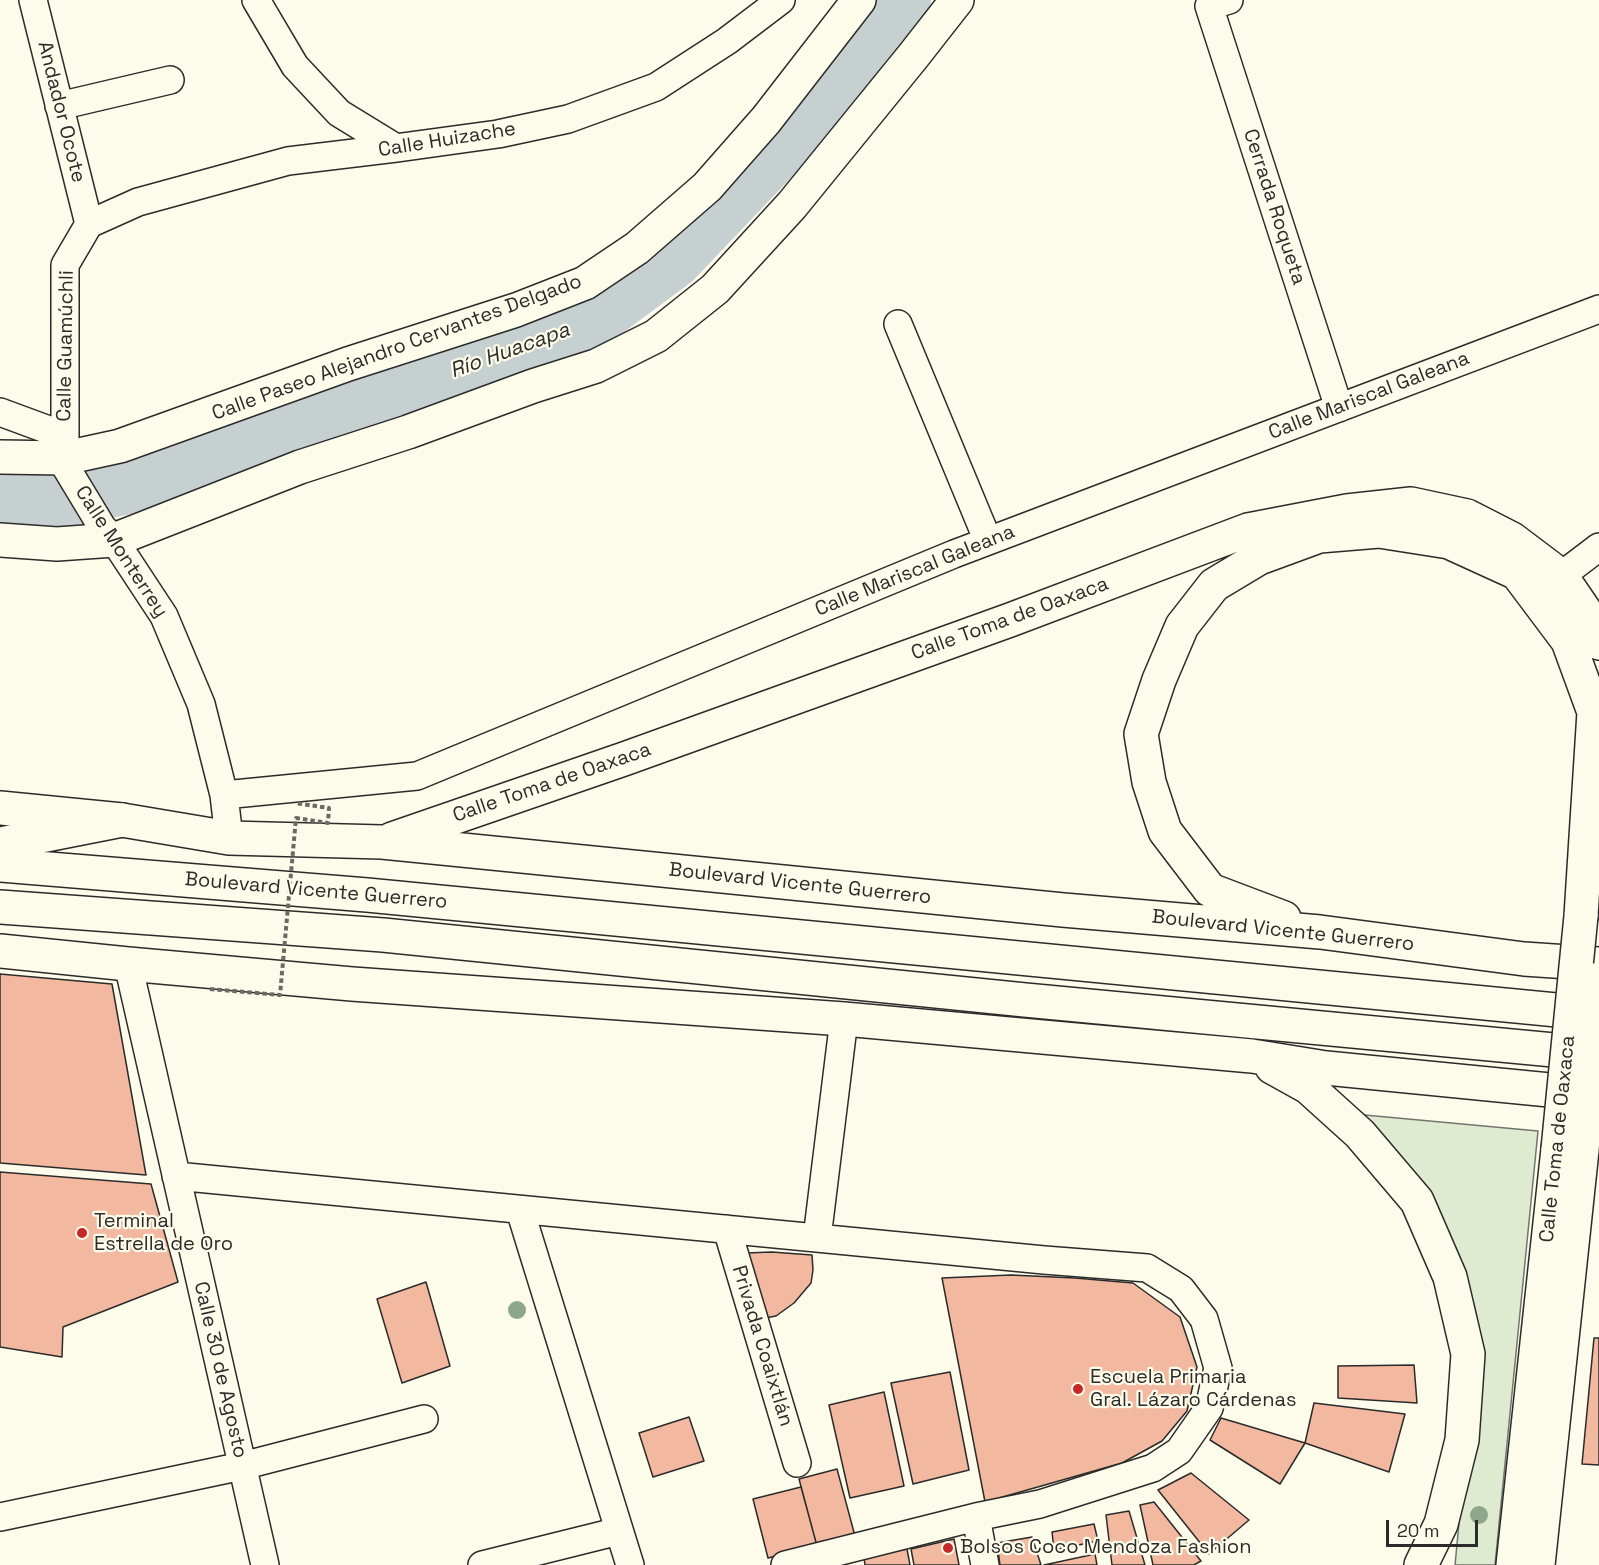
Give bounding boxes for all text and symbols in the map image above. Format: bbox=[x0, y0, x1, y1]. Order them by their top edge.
street label: Andador Ocote bbox=[32, 39, 90, 185]
street label: Calle Huizache bbox=[376, 117, 518, 163]
street label: Cerrada Roqueta bbox=[1238, 126, 1310, 288]
street label: Calle Guamúchli bbox=[53, 270, 79, 422]
street label: Calle Paseo Alejandro Cervantes Delgado bbox=[209, 270, 585, 426]
water label: Río Huacapa bbox=[447, 318, 573, 384]
street label: Calle Mariscal Galeana bbox=[1265, 347, 1473, 445]
street label: Calle Monterrey bbox=[69, 482, 173, 622]
street label: Calle Mariscal Galeana bbox=[812, 520, 1018, 622]
street label: Calle Toma de Oaxaca bbox=[908, 572, 1112, 666]
street label: Calle Toma de Oaxaca bbox=[450, 738, 654, 828]
street label: Boulevard Vicente Guerrero bbox=[668, 858, 932, 910]
street label: Boulevard Vicente Guerrero bbox=[184, 868, 448, 914]
street label: Boulevard Vicente Guerrero bbox=[1151, 905, 1415, 957]
street label: Calle Toma de Oaxaca bbox=[1535, 1034, 1581, 1244]
place label: Terminal Estrella de Oro bbox=[94, 1210, 233, 1257]
marker: Terminal Estrella de Oro bbox=[75, 1226, 89, 1240]
street label: Privada Coaixtlán bbox=[726, 1263, 798, 1429]
street label: Calle 30 de Agosto bbox=[188, 1279, 252, 1461]
place label: Escuela Primaria Gral. Lázaro Cárdenas bbox=[1090, 1366, 1296, 1413]
marker: Escuela Primaria Gral. Lázaro Cárdenas bbox=[1071, 1382, 1085, 1396]
scale bar bbox=[1389, 1508, 1480, 1546]
text: 20 m bbox=[1397, 1519, 1440, 1542]
place label: Bolsos Coco Mendoza Fashion bbox=[960, 1536, 1251, 1560]
marker: Bolsos Coco Mendoza Fashion bbox=[941, 1541, 955, 1555]

